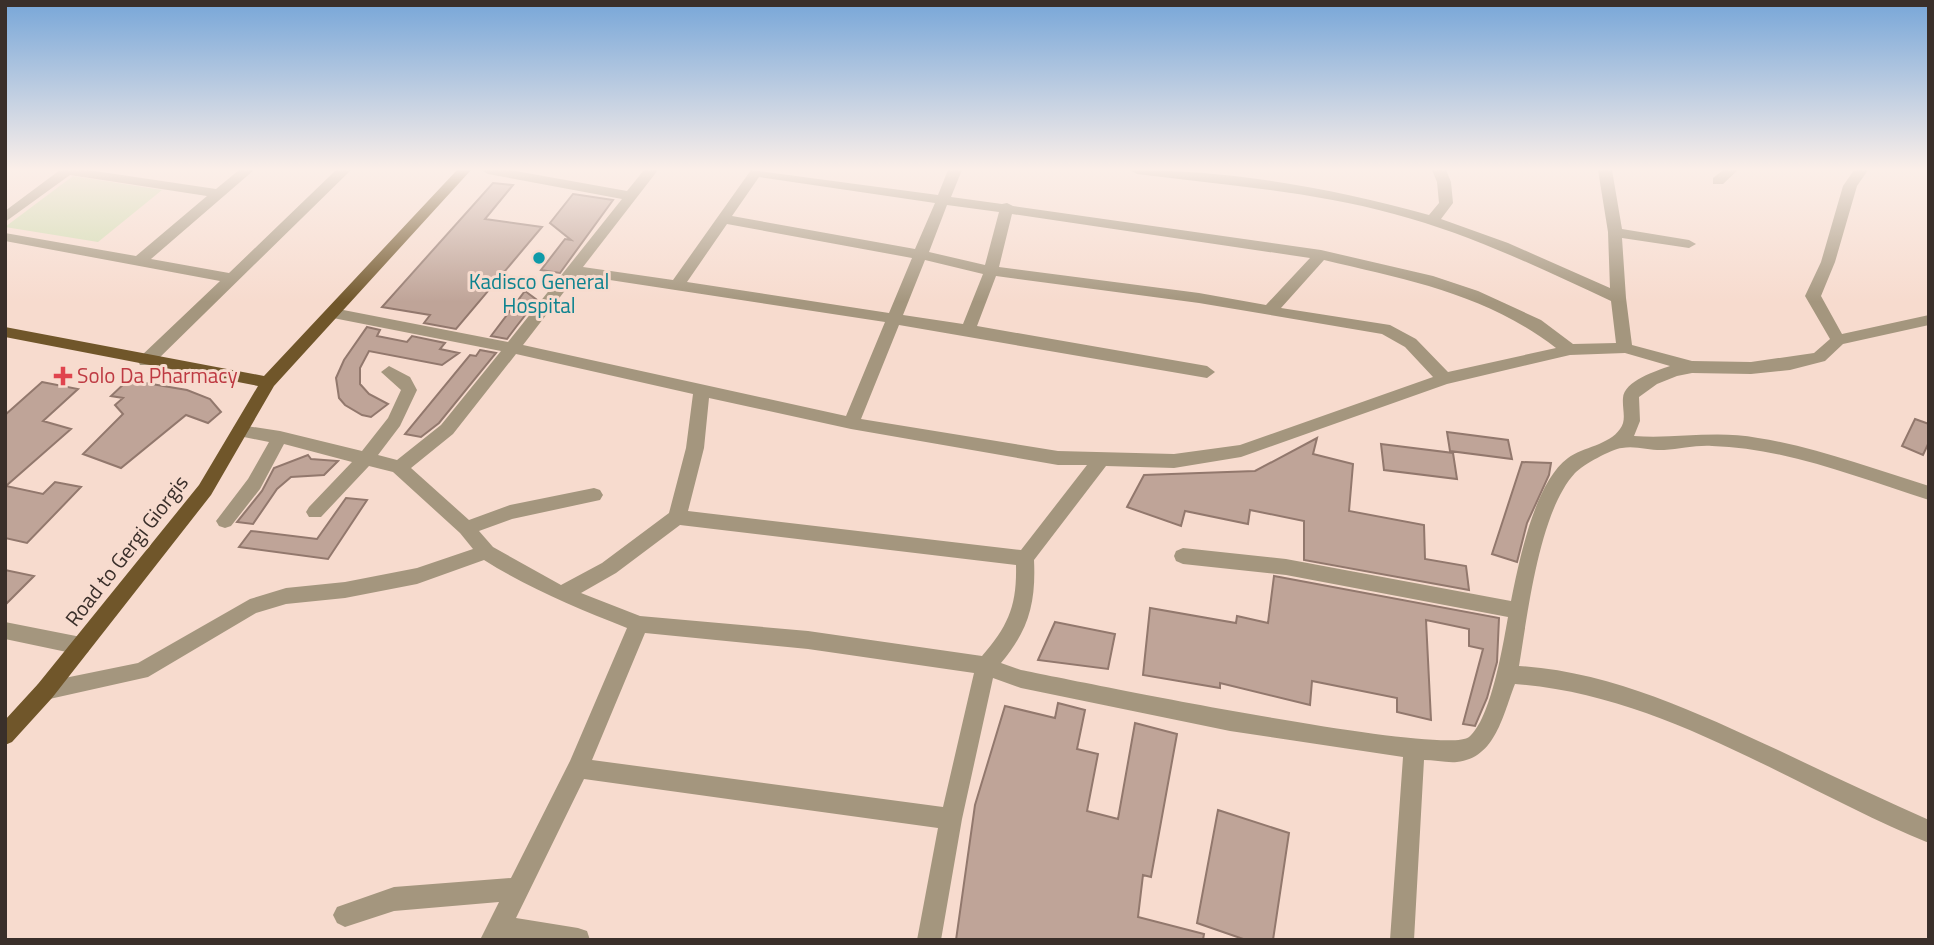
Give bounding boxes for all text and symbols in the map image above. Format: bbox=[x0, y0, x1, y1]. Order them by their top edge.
marker: Kadisco General Hospital bbox=[531, 250, 547, 266]
place label: Kadisco General Hospital bbox=[469, 265, 609, 321]
place label: Solo Da Pharmacy bbox=[77, 359, 238, 391]
marker: Solo Da Pharmacy bbox=[55, 368, 71, 384]
street label: Road to Gergi Giorgis bbox=[57, 468, 196, 633]

